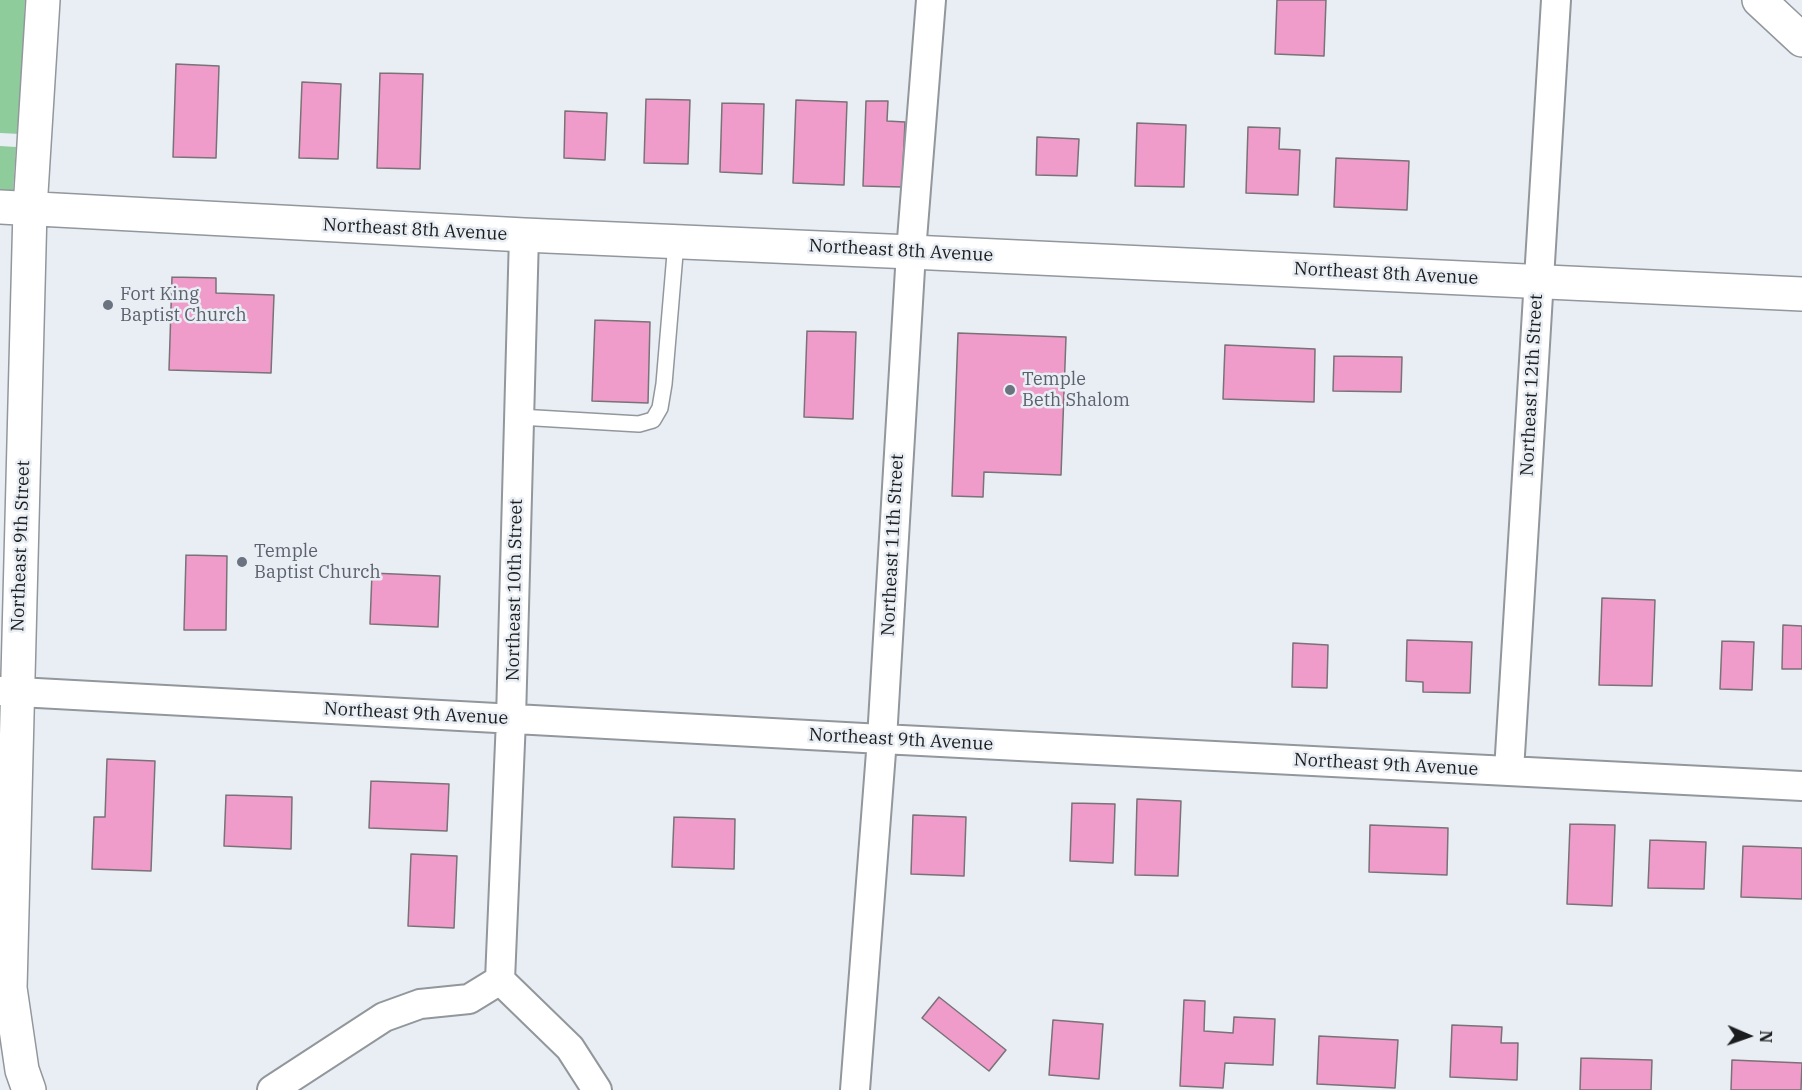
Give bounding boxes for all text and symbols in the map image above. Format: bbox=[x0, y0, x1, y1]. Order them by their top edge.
street label: Northeast 8th Avenue bbox=[322, 214, 508, 246]
street label: Northeast 8th Avenue bbox=[808, 235, 994, 267]
street label: Northeast 8th Avenue bbox=[1293, 258, 1479, 290]
place label: Fort King Baptist Church bbox=[120, 284, 247, 326]
street label: Northeast 12th Street bbox=[1516, 293, 1548, 477]
marker: Fort King Baptist Church bbox=[101, 298, 115, 312]
place label: Temple Beth Shalom bbox=[1022, 369, 1130, 412]
marker: Temple Beth Shalom bbox=[1003, 383, 1017, 397]
street label: Northeast 11th Street bbox=[877, 453, 909, 637]
street label: Northeast 9th Street bbox=[7, 460, 35, 632]
street label: Northeast 10th Street bbox=[503, 499, 527, 681]
place label: Temple Baptist Church bbox=[254, 541, 381, 584]
marker: Temple Baptist Church bbox=[235, 555, 249, 569]
street label: Northeast 9th Avenue bbox=[323, 698, 509, 730]
street label: Northeast 9th Avenue bbox=[808, 724, 994, 756]
street label: Northeast 9th Avenue bbox=[1293, 749, 1479, 781]
north arrow bbox=[1718, 1006, 1778, 1066]
text: N bbox=[1756, 1030, 1776, 1043]

